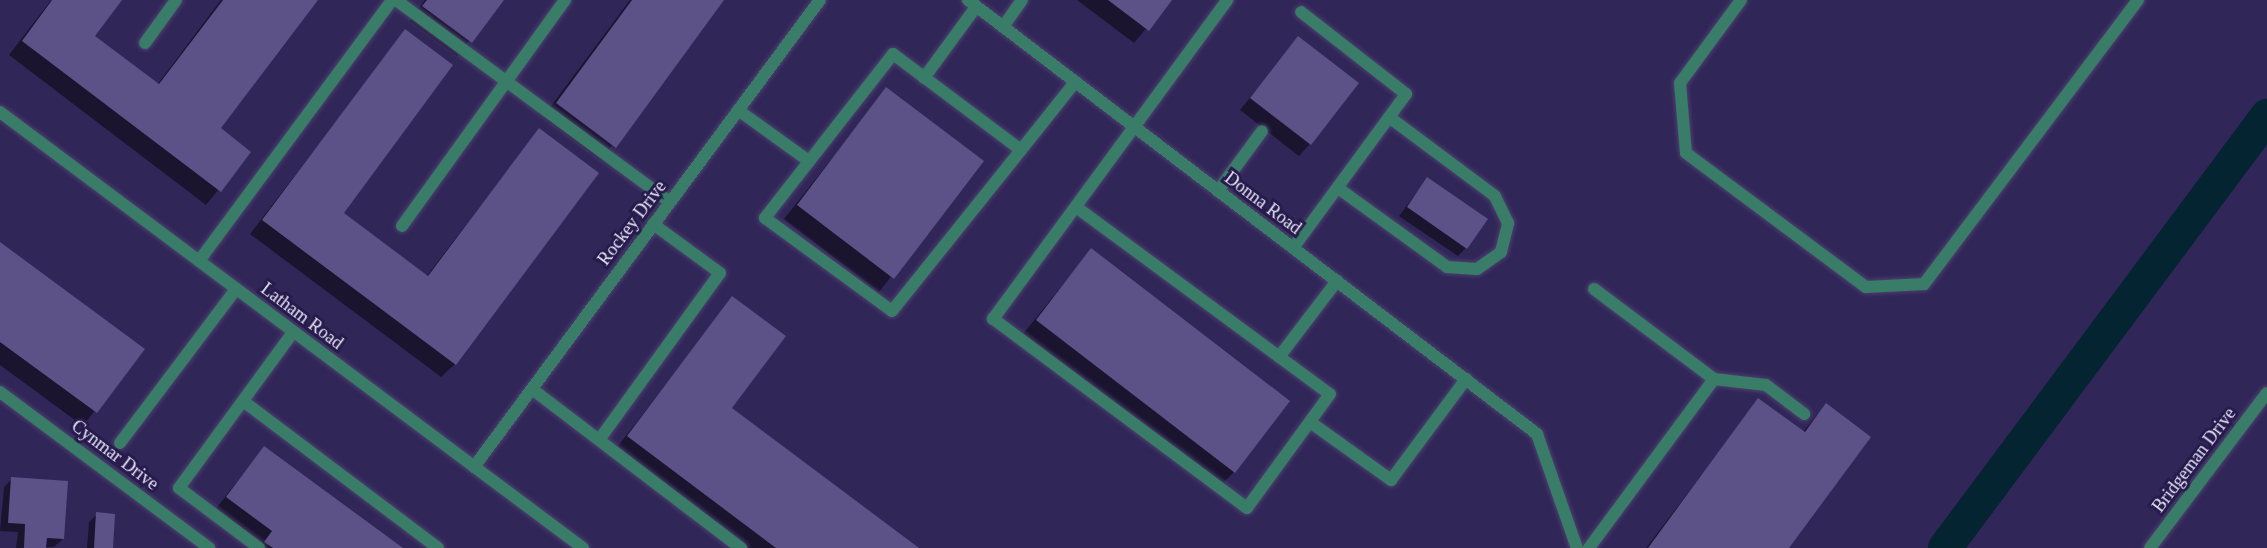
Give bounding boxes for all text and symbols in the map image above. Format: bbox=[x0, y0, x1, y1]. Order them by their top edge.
street label: Donna Road bbox=[1220, 167, 1306, 239]
street label: Rockey Drive bbox=[593, 176, 671, 270]
street label: Latham Road bbox=[257, 278, 347, 354]
street label: Bridgeman Drive bbox=[2148, 403, 2240, 517]
street label: Cynmar Drive bbox=[67, 415, 163, 495]

